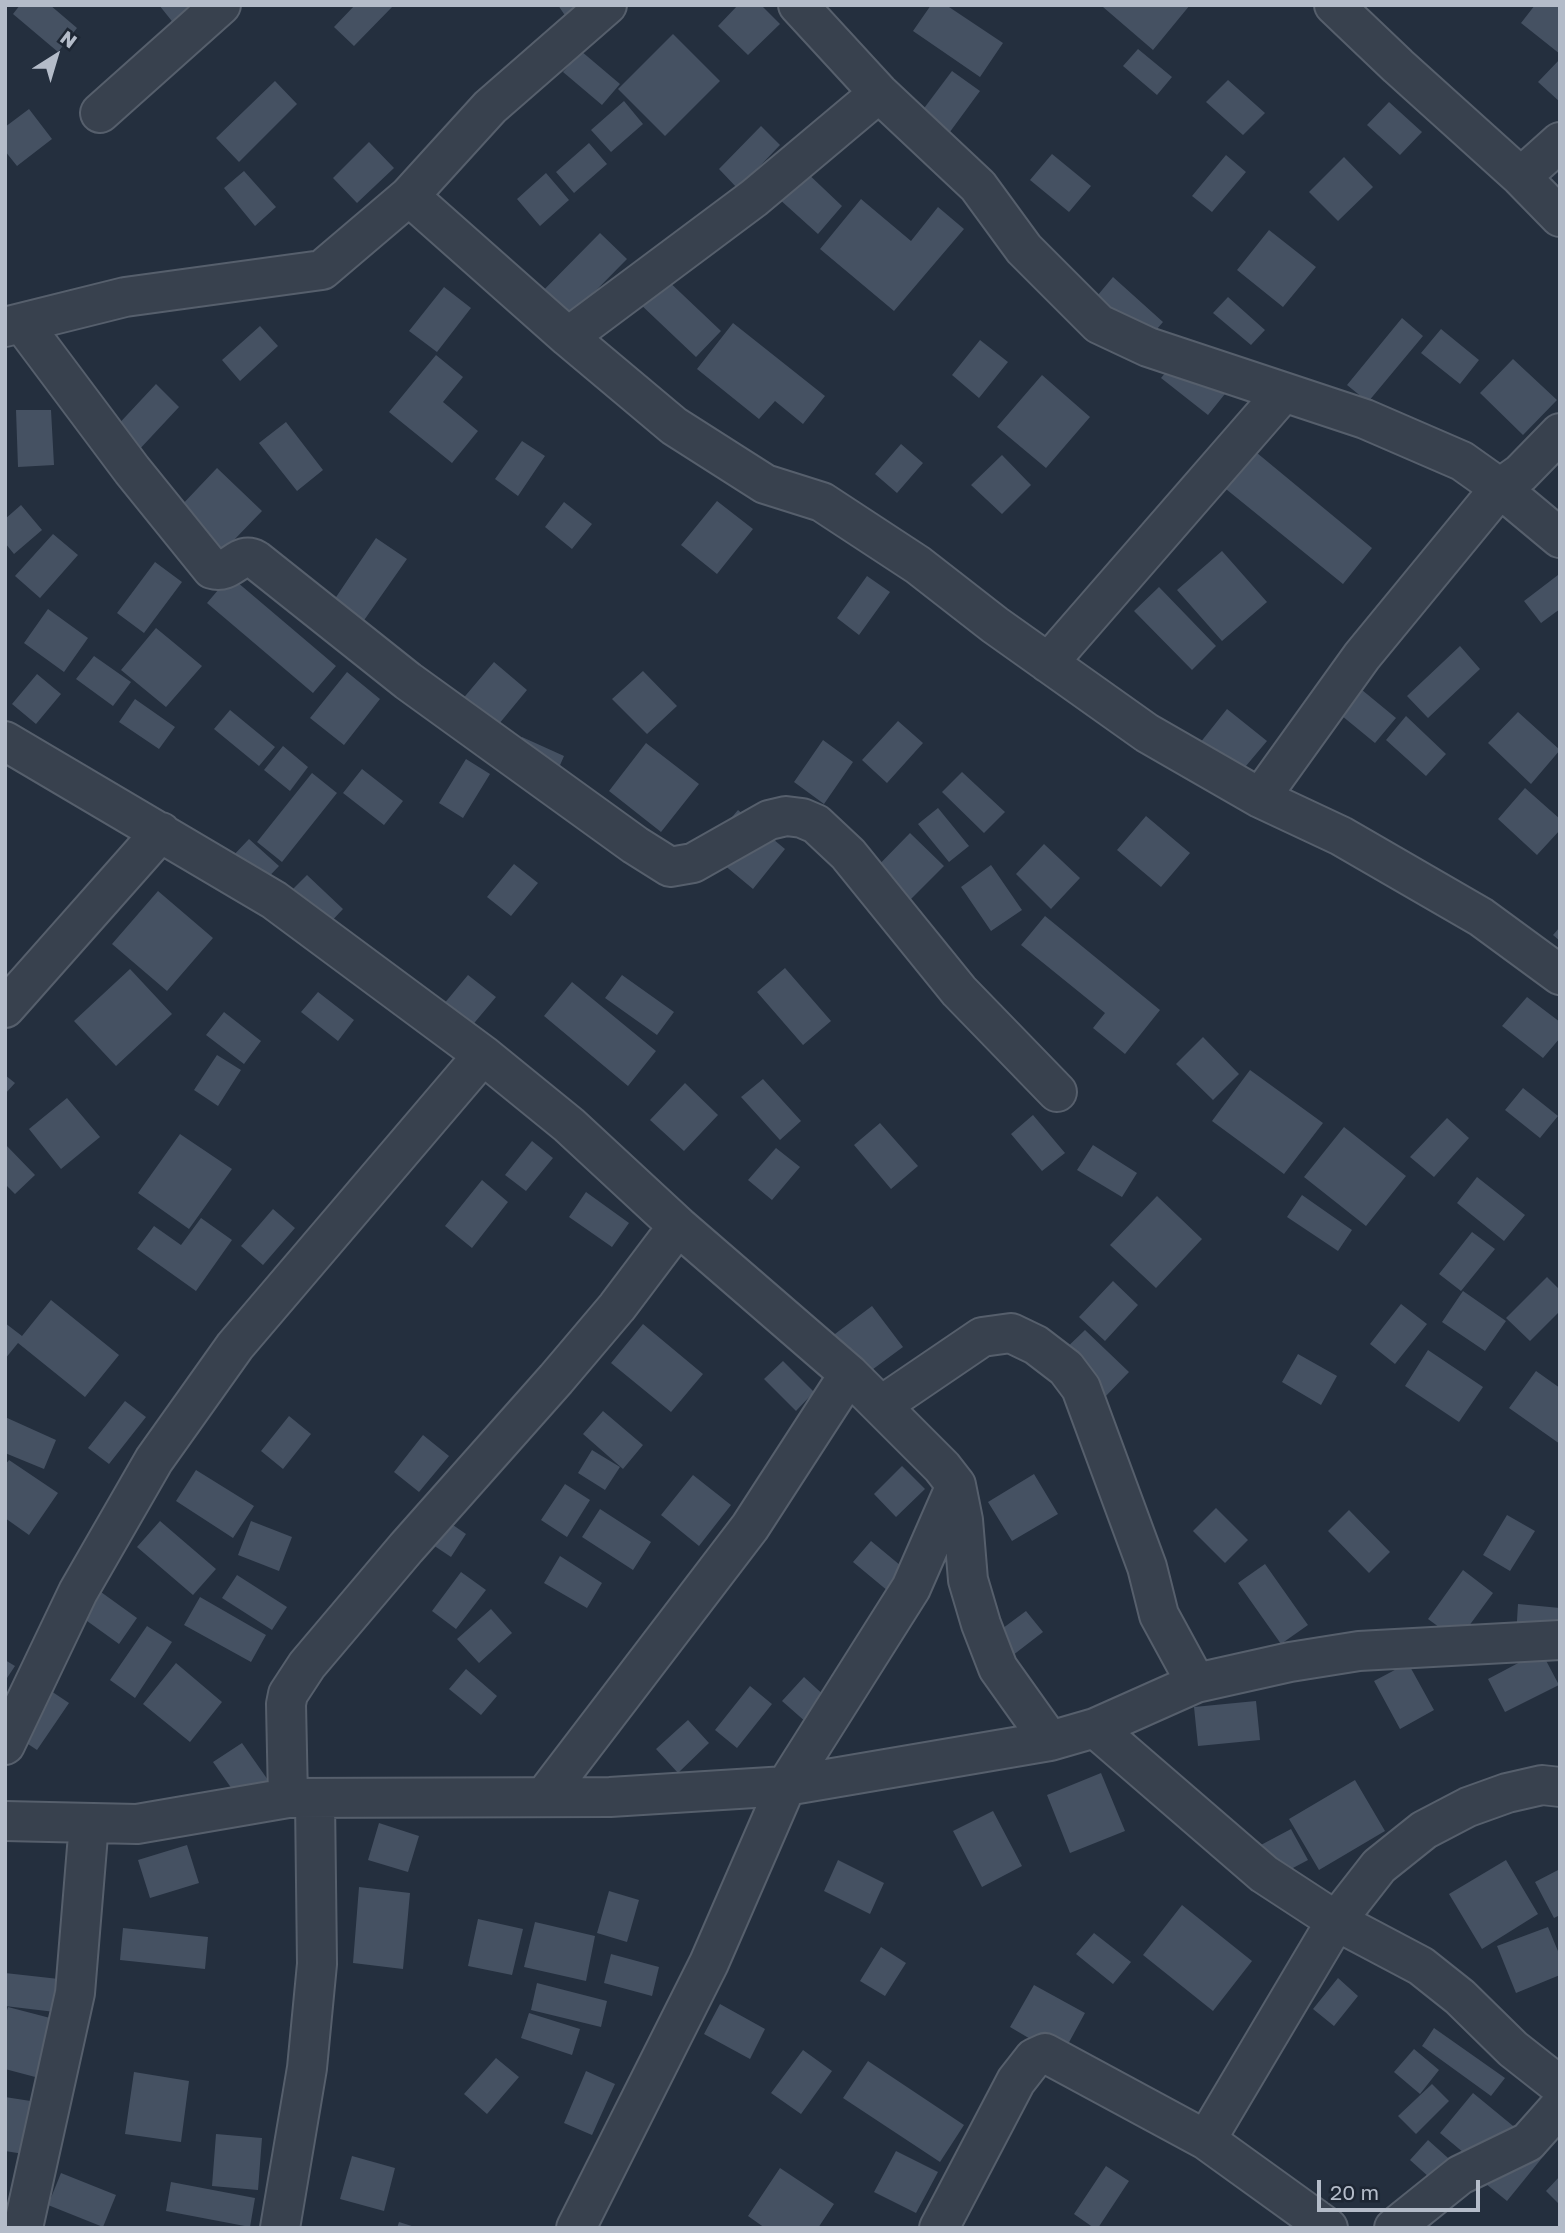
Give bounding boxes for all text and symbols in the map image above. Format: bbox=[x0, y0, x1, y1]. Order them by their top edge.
north arrow bbox=[21, 21, 91, 91]
text: N bbox=[56, 25, 82, 52]
scale bar bbox=[1320, 2166, 1483, 2210]
text: 20 m bbox=[1330, 2179, 1379, 2205]

